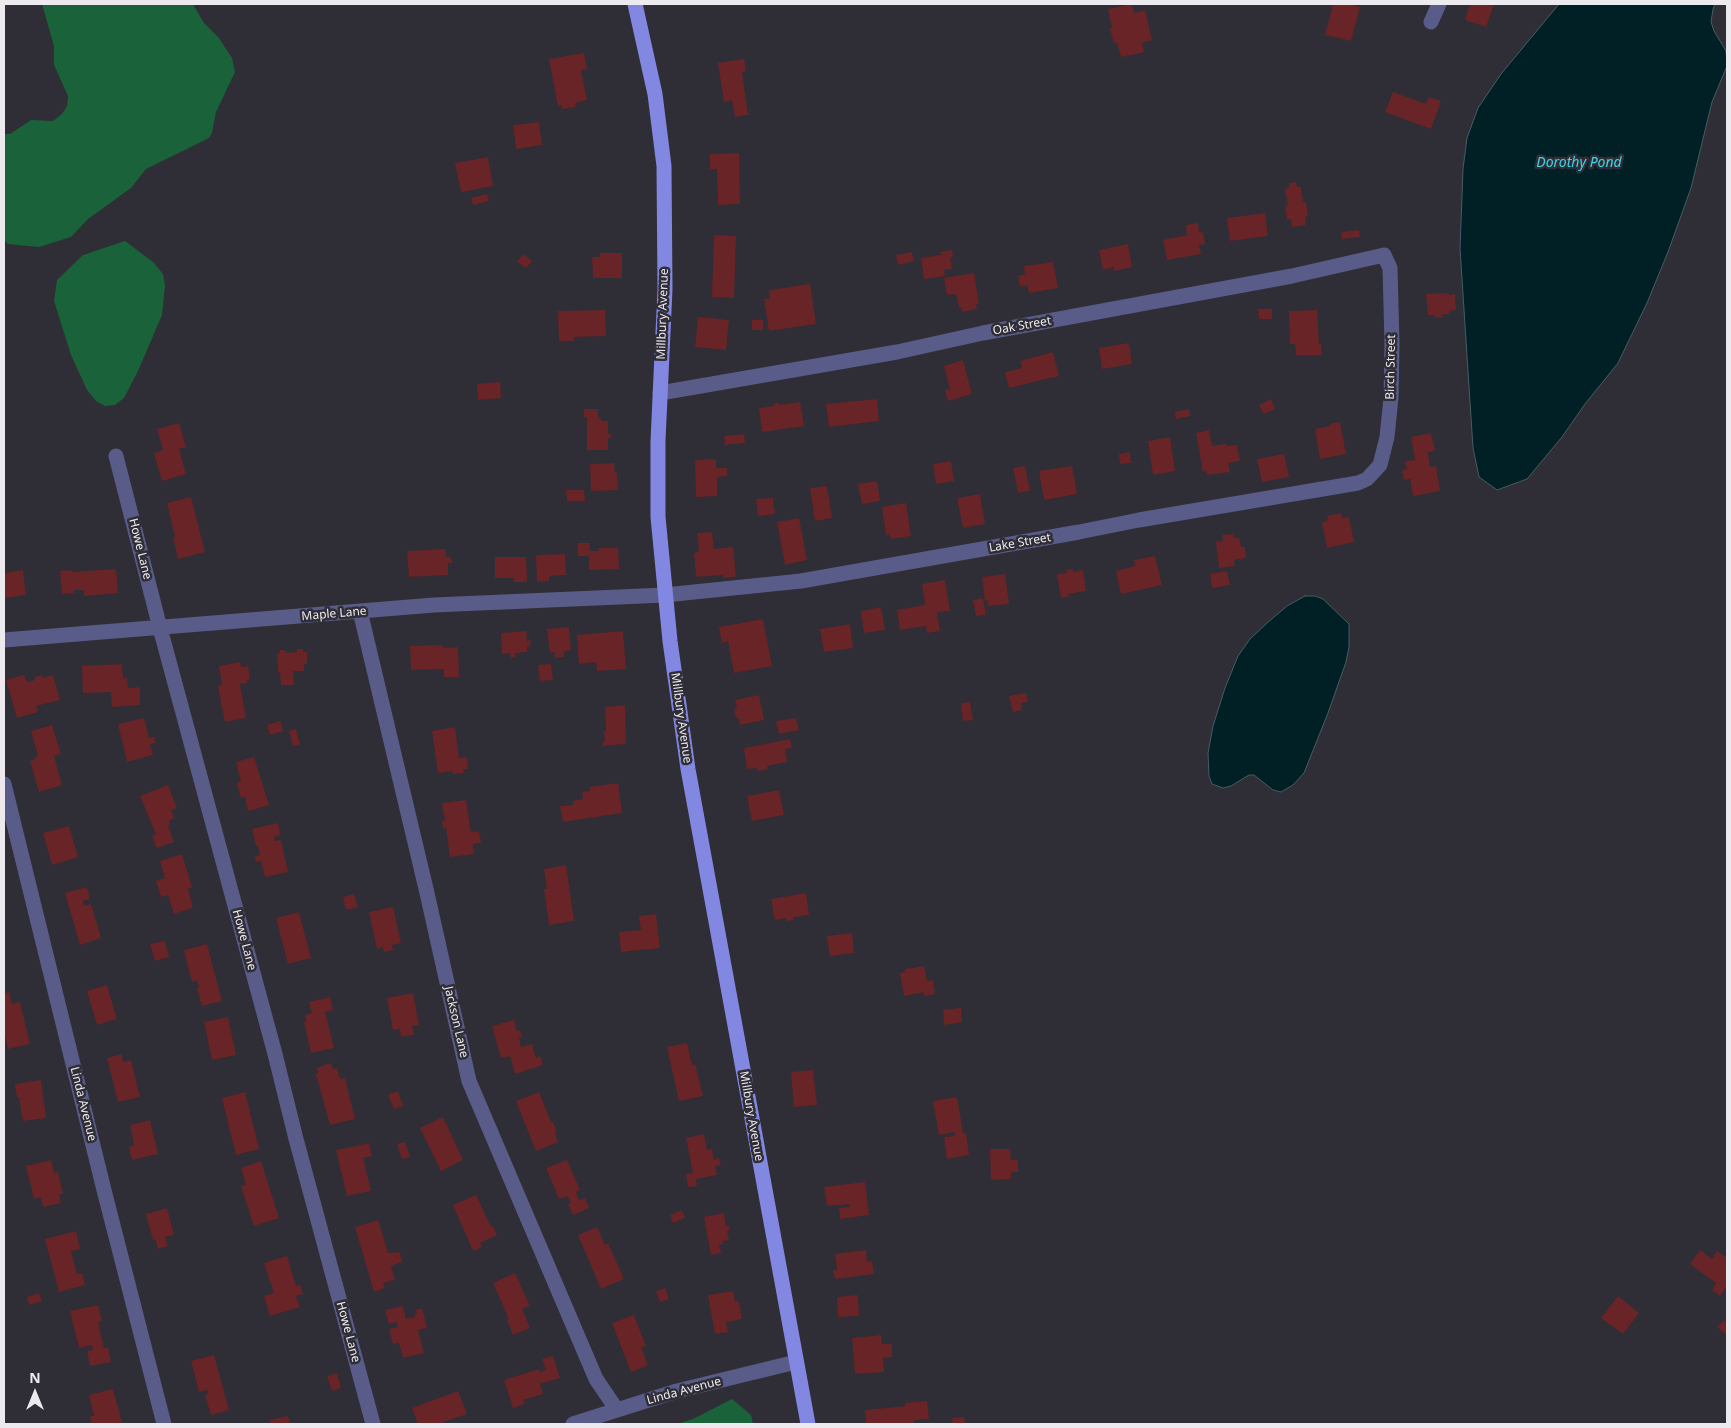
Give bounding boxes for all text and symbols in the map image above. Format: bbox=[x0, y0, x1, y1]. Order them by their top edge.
water label: Dorothy Pond bbox=[1536, 155, 1622, 171]
street label: Millbury Avenue bbox=[654, 268, 672, 360]
street label: Oak Street bbox=[992, 314, 1052, 338]
street label: Birch Street bbox=[1383, 334, 1399, 400]
street label: Howe Lane bbox=[125, 517, 155, 581]
street label: Lake Street bbox=[988, 530, 1052, 556]
street label: Maple Lane bbox=[301, 604, 367, 624]
street label: Millbury Avenue bbox=[668, 672, 694, 764]
street label: Howe Lane bbox=[229, 908, 259, 972]
street label: Jackson Lane bbox=[441, 985, 471, 1059]
street label: Linda Avenue bbox=[67, 1065, 99, 1143]
street label: Millbury Avenue bbox=[736, 1070, 766, 1162]
street label: Howe Lane bbox=[333, 1300, 363, 1364]
north arrow bbox=[10, 1368, 60, 1418]
text: N bbox=[29, 1368, 41, 1387]
street label: Linda Avenue bbox=[645, 1374, 723, 1408]

